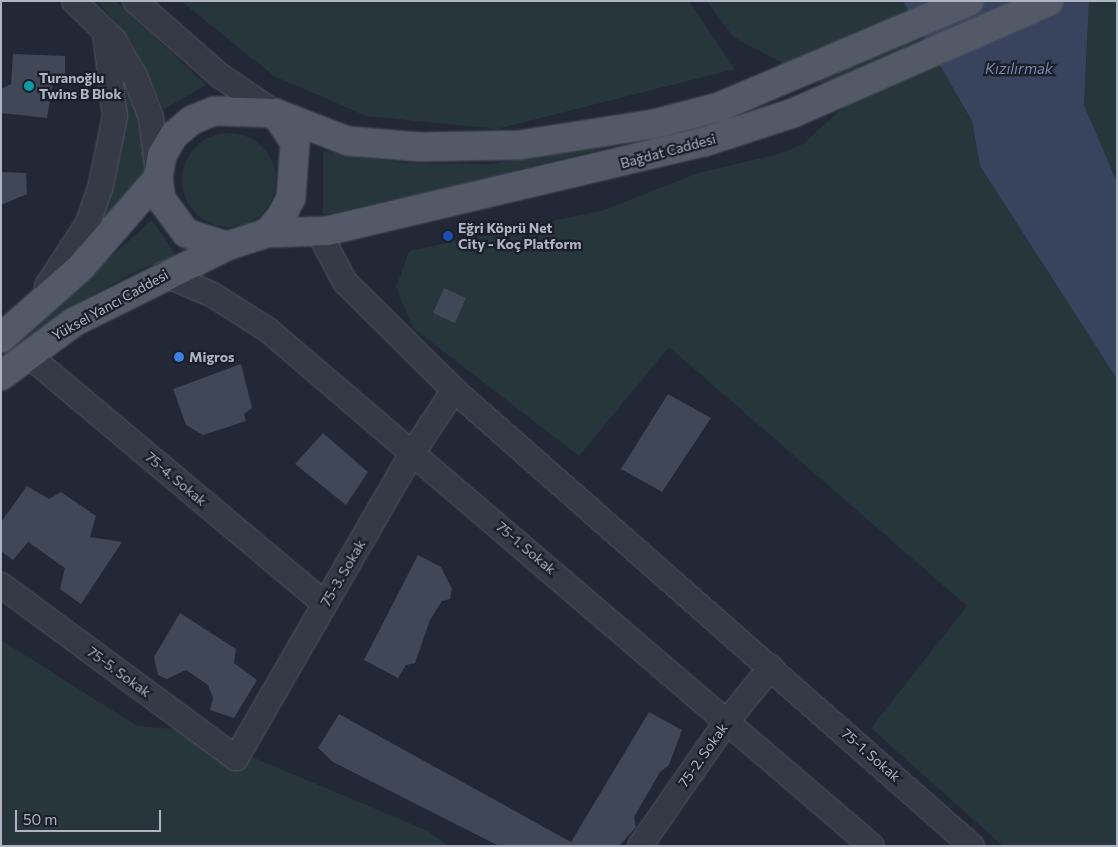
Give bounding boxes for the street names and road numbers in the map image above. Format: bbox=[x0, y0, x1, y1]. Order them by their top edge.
street label: Bağdat Caddesi bbox=[618, 130, 718, 172]
street label: Yüksel Yancı Caddesi bbox=[49, 266, 171, 344]
street label: 75-4. Sokak bbox=[142, 449, 210, 509]
street label: 75-1. Sokak bbox=[493, 518, 559, 578]
street label: 75-3. Sokak bbox=[317, 537, 369, 609]
street label: 75-5. Sokak bbox=[84, 643, 154, 701]
street label: 75-2. Sokak bbox=[675, 720, 731, 790]
street label: 75-1. Sokak bbox=[838, 725, 904, 785]

